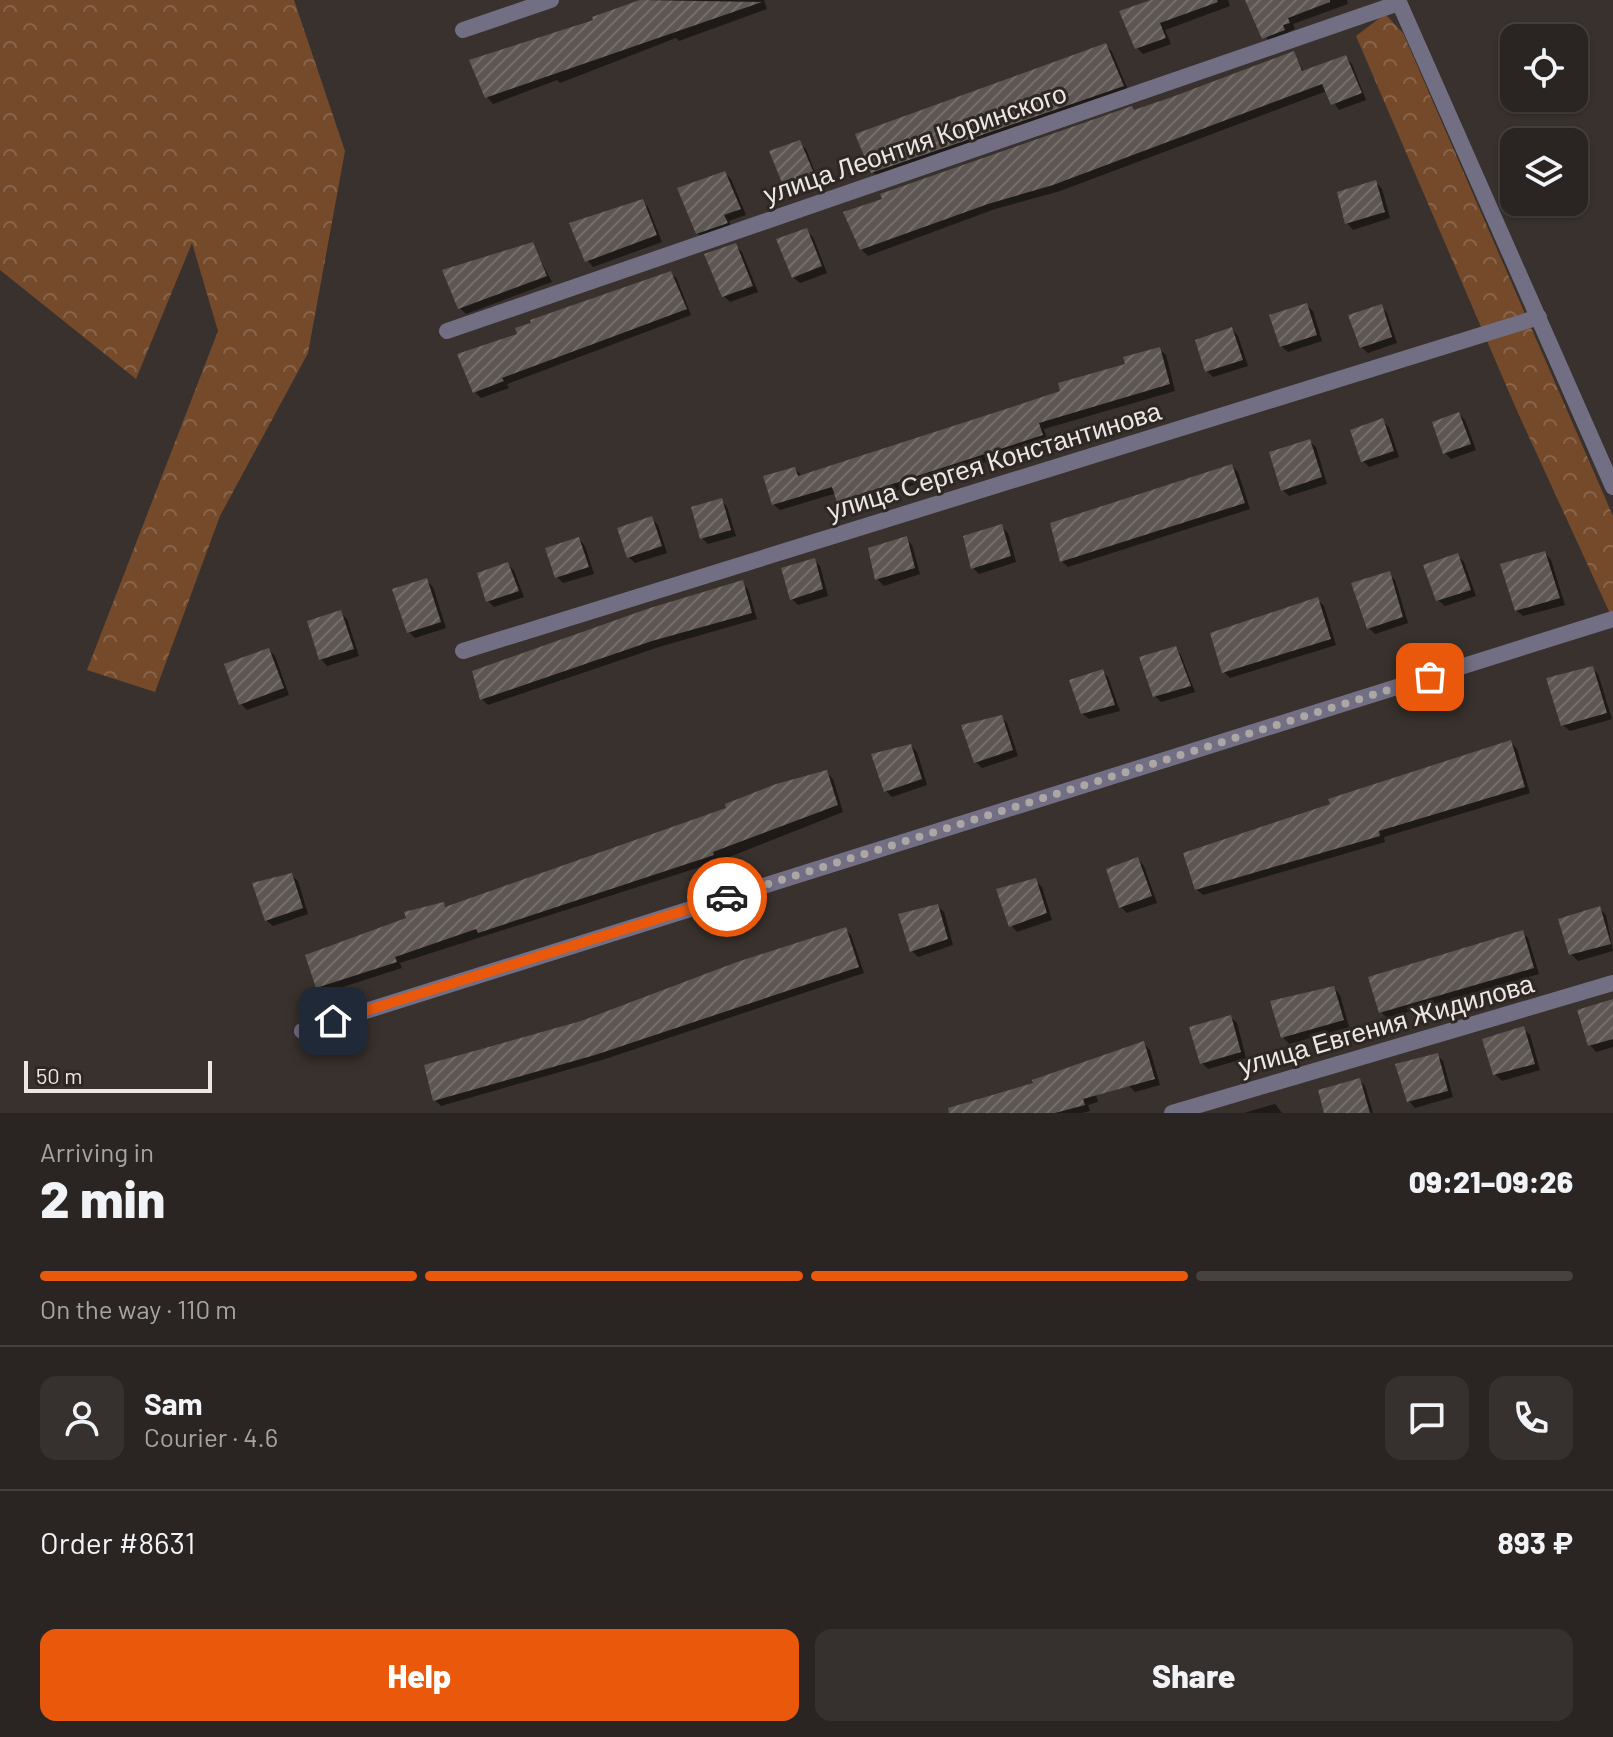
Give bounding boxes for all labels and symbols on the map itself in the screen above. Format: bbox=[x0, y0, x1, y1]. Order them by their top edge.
street label: улица Леонтия Коринского bbox=[759, 76, 1070, 209]
street label: улица Сергея Константинова bbox=[823, 394, 1165, 525]
pin bbox=[1396, 643, 1464, 711]
courier bbox=[687, 857, 767, 937]
street label: улица Евгения Жидилова bbox=[1234, 966, 1537, 1081]
pin bbox=[299, 987, 367, 1055]
scale bar bbox=[24, 1057, 212, 1093]

